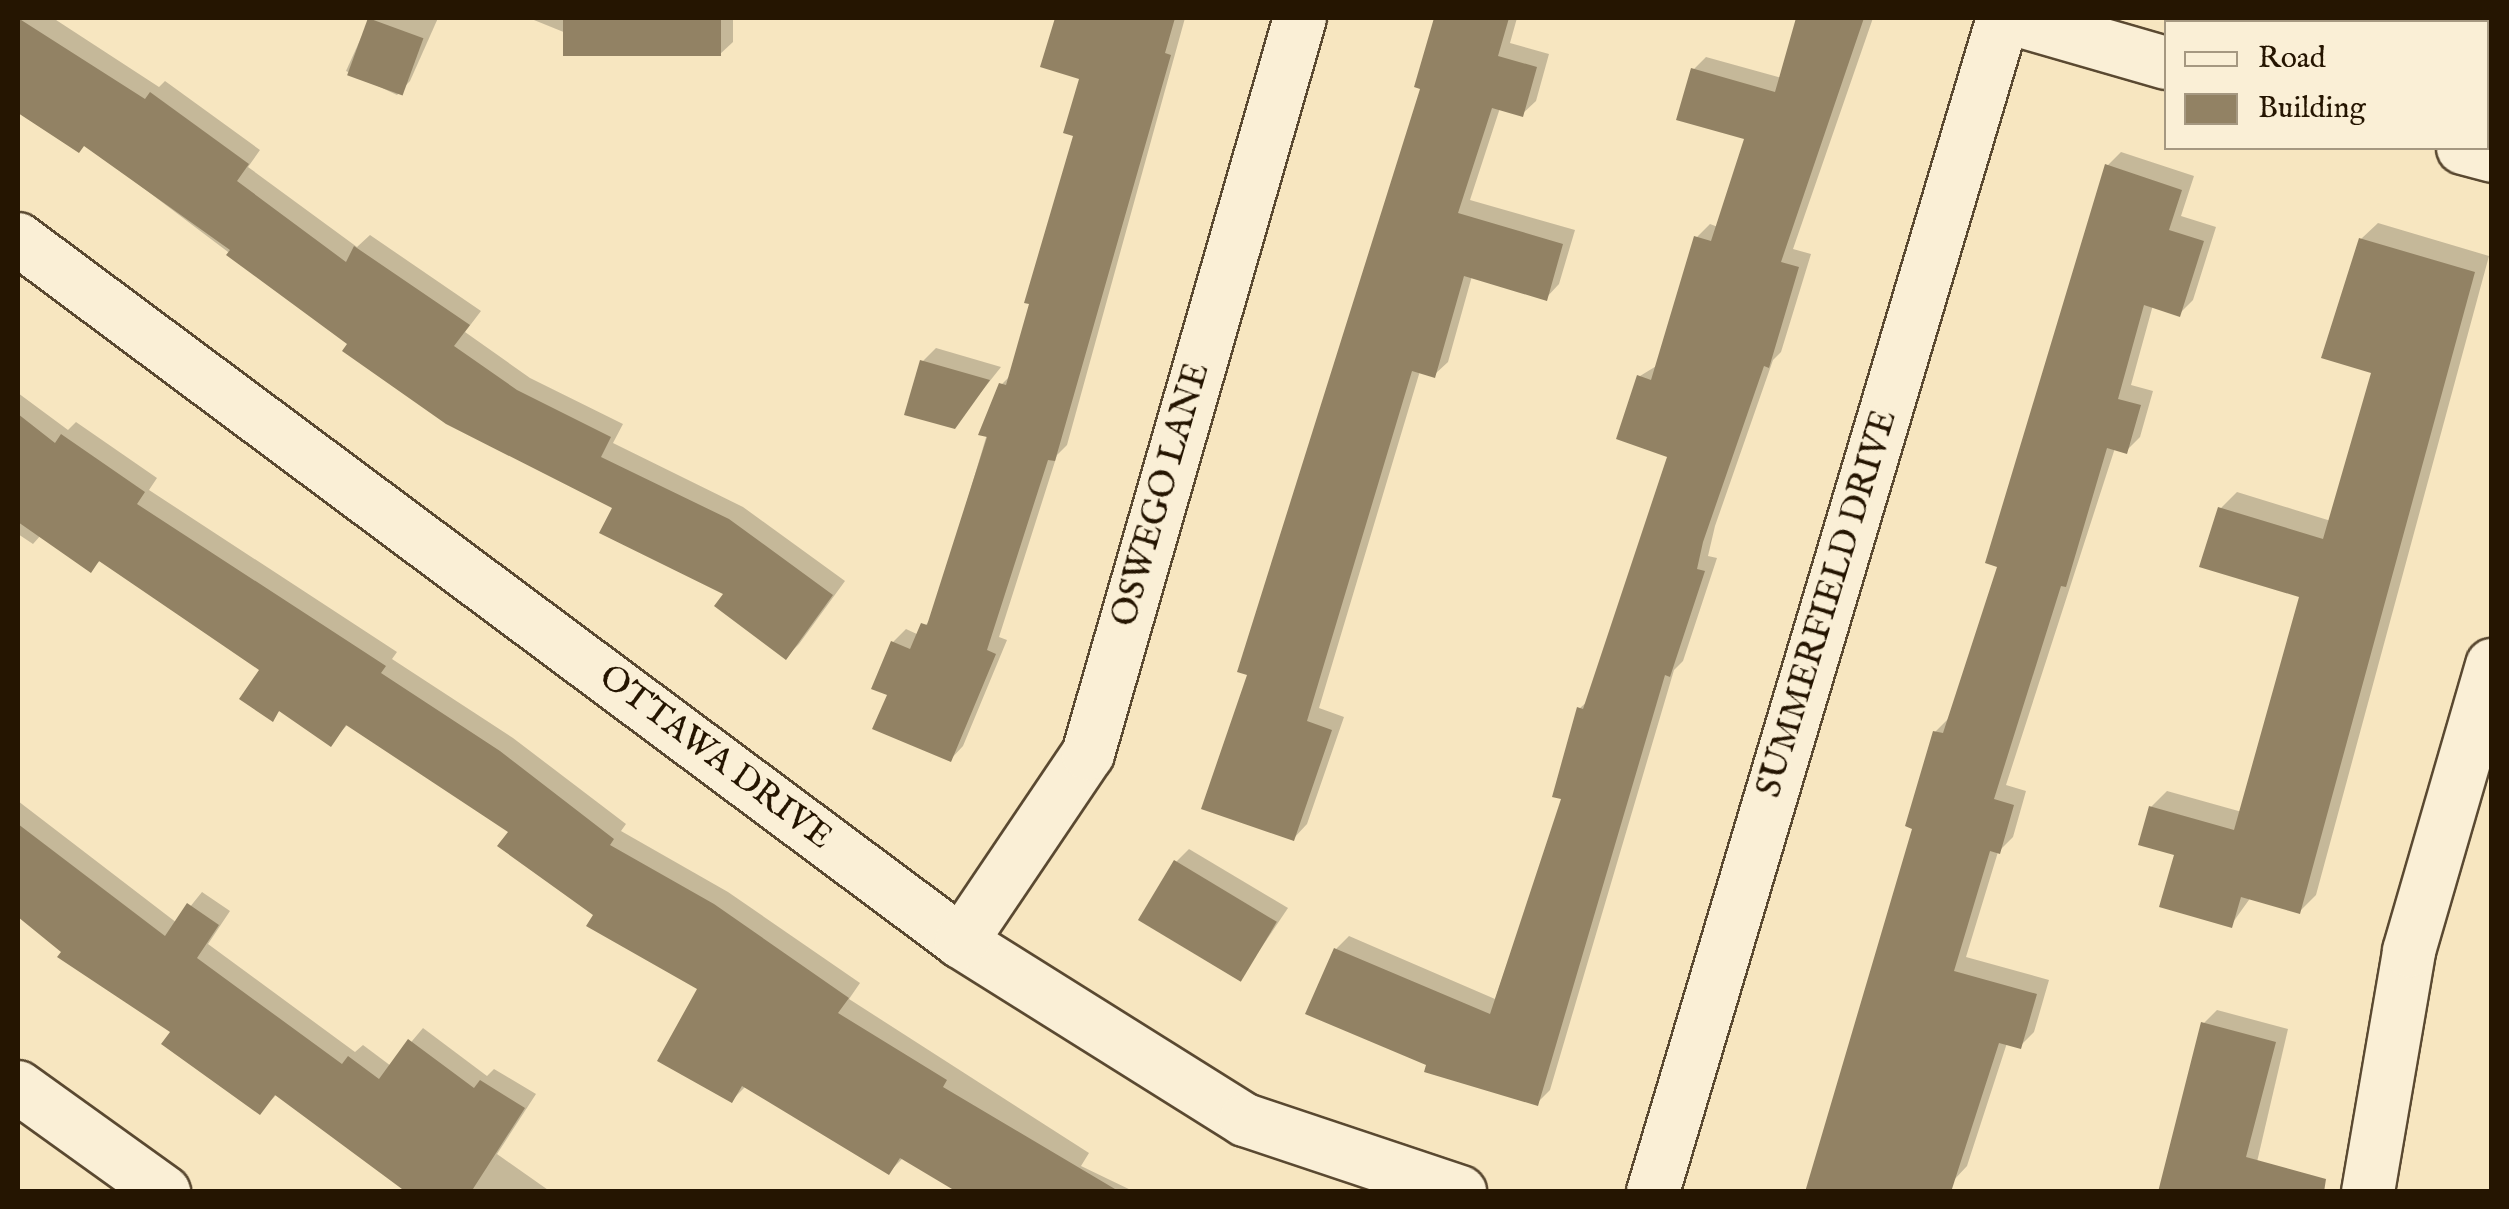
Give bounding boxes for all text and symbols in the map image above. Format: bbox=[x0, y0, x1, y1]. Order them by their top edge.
legend bbox=[2164, 20, 2489, 150]
text: Road bbox=[2258, 40, 2326, 78]
text: Building bbox=[2258, 90, 2366, 128]
street label: OSWEGO LANE bbox=[1104, 358, 1220, 632]
street label: SUMMERFIELD DRIVE bbox=[1749, 405, 1907, 803]
street label: OTTAWA DRIVE bbox=[590, 657, 840, 859]

